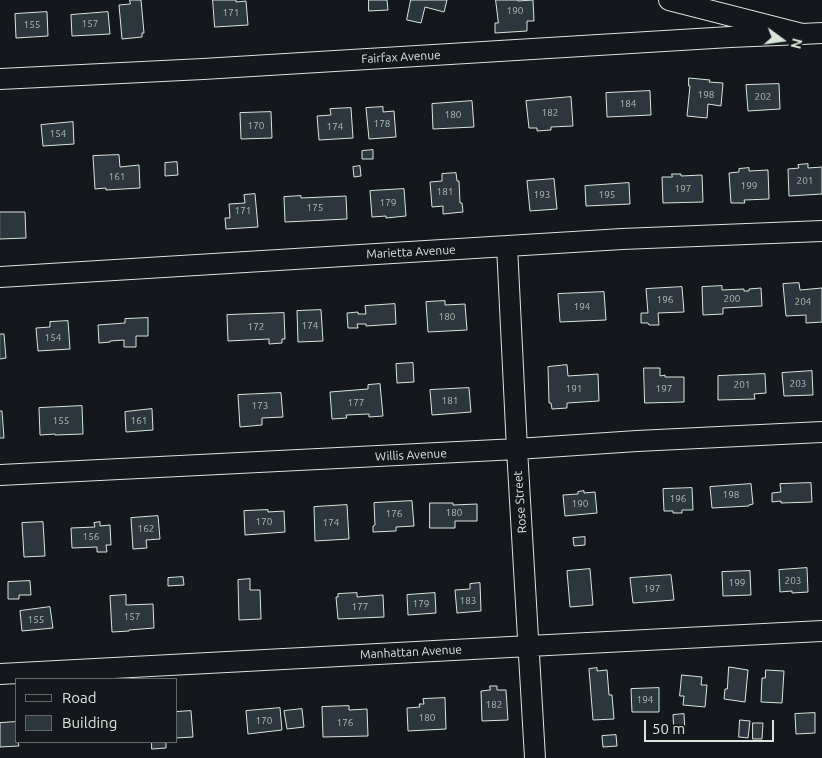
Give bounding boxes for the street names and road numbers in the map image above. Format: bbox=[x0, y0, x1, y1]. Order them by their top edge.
street label: Fairfax Avenue bbox=[361, 48, 441, 66]
street label: Marietta Avenue bbox=[366, 242, 456, 262]
street label: Willis Avenue bbox=[375, 446, 447, 464]
street label: Rose Street bbox=[511, 470, 529, 534]
street label: Manhattan Avenue bbox=[360, 642, 462, 662]

